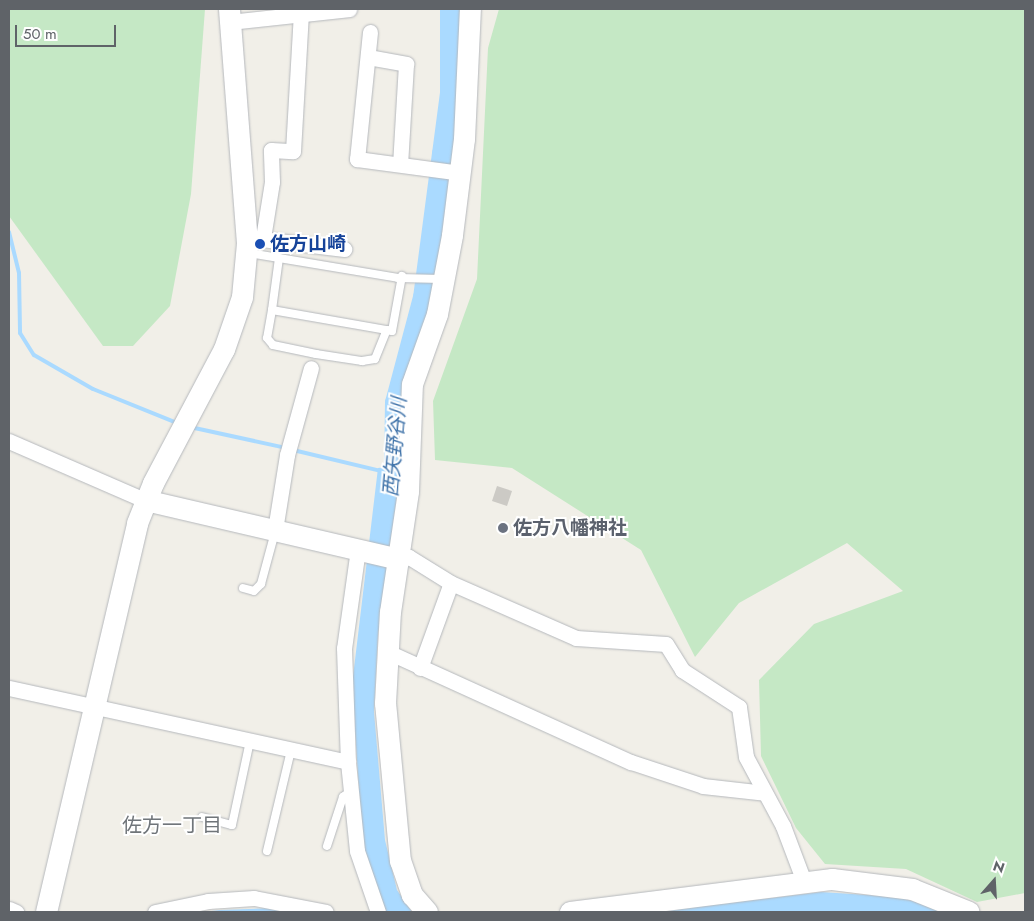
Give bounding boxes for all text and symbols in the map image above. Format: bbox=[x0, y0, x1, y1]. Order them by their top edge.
scale bar bbox=[18, 15, 119, 47]
text: 50 m bbox=[23, 23, 57, 45]
place label: 佐方山崎 bbox=[270, 233, 346, 255]
marker: 佐方山崎 bbox=[254, 238, 266, 250]
water label: 西矢野谷川 bbox=[379, 396, 411, 498]
place label: 佐方八幡神社 bbox=[513, 517, 627, 539]
marker: 佐方八幡神社 bbox=[497, 522, 509, 534]
district label: 佐方一丁目 bbox=[122, 813, 222, 837]
north arrow bbox=[969, 856, 1019, 906]
text: N bbox=[990, 856, 1007, 878]

